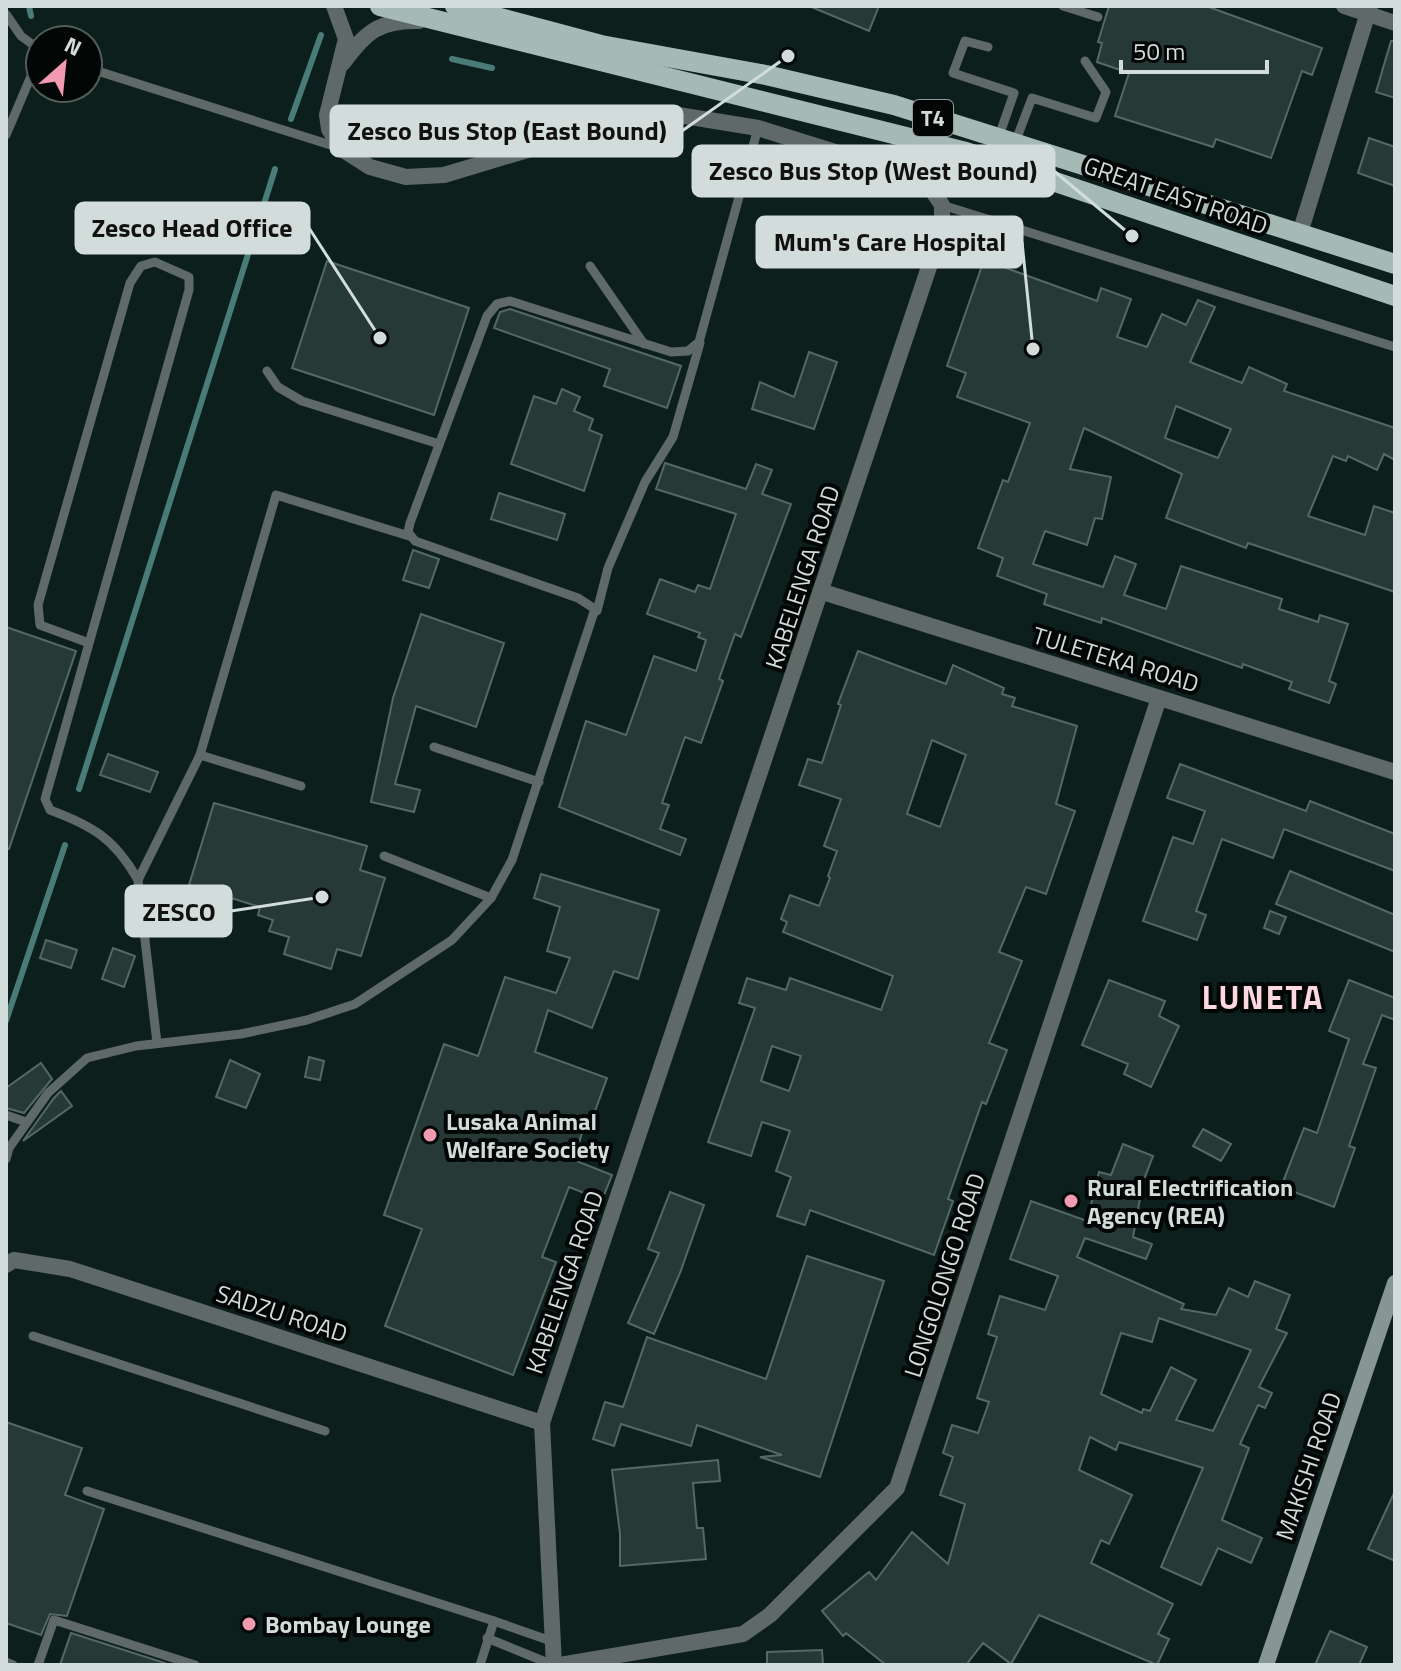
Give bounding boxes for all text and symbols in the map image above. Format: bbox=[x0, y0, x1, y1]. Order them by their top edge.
north arrow bbox=[24, 24, 104, 104]
scale bar bbox=[1121, 24, 1267, 74]
text: N bbox=[59, 28, 88, 65]
text: 50 m bbox=[1133, 33, 1185, 69]
road number: T4 bbox=[913, 100, 953, 136]
callout: Zesco Bus Stop (East Bound) bbox=[331, 106, 682, 156]
text: Zesco Bus Stop (East Bound) bbox=[347, 111, 667, 150]
callout: Zesco Bus Stop (West Bound) bbox=[693, 146, 1054, 196]
street label: GREAT EAST ROAD bbox=[1079, 147, 1273, 243]
text: Zesco Bus Stop (West Bound) bbox=[709, 151, 1037, 190]
callout: Zesco Head Office bbox=[76, 203, 309, 253]
text: Zesco Head Office bbox=[91, 208, 293, 247]
callout: Mum's Care Hospital bbox=[757, 217, 1022, 267]
text: Mum's Care Hospital bbox=[774, 222, 1006, 261]
street label: KABELENGA ROAD bbox=[755, 480, 849, 674]
street label: TULETEKA ROAD bbox=[1028, 617, 1204, 701]
callout: ZESCO bbox=[126, 886, 231, 936]
text: ZESCO bbox=[142, 892, 216, 931]
district label: LUNETA bbox=[1202, 973, 1324, 1021]
place label: Lusaka Animal Welfare Society bbox=[446, 1103, 610, 1167]
marker: Lusaka Animal Welfare Society bbox=[421, 1126, 439, 1144]
street label: LONGOLONGO ROAD bbox=[894, 1168, 994, 1382]
place label: Rural Electrification Agency (REA) bbox=[1087, 1169, 1293, 1233]
street label: KABELENGA ROAD bbox=[516, 1186, 612, 1378]
marker: Rural Electrification Agency (REA) bbox=[1062, 1192, 1080, 1210]
street label: SADZU ROAD bbox=[212, 1275, 352, 1351]
street label: MAKISHI ROAD bbox=[1266, 1387, 1350, 1545]
place label: Bombay Lounge bbox=[265, 1606, 431, 1642]
marker: Bombay Lounge bbox=[240, 1615, 258, 1633]

